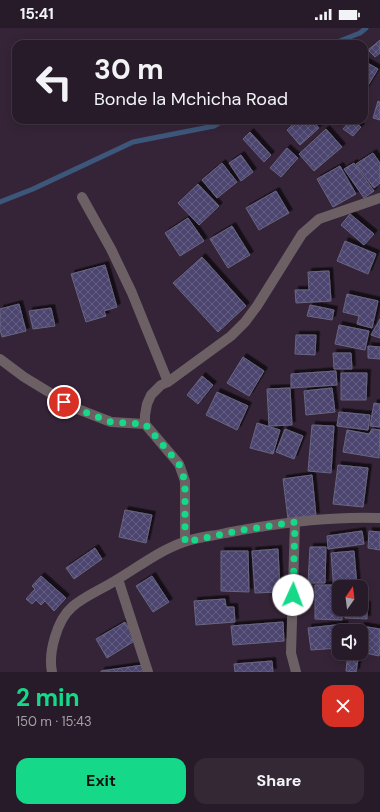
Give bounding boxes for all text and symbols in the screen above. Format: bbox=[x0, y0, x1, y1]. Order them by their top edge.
text: 15:41 bbox=[20, 4, 54, 24]
text: 30 m bbox=[94, 51, 164, 88]
icon: left bbox=[28, 56, 80, 108]
text: Bonde la Mchicha Road bbox=[94, 87, 288, 111]
pin bbox=[47, 385, 81, 419]
icon: arrive bbox=[53, 391, 75, 413]
position arrow bbox=[272, 574, 314, 616]
north arrow bbox=[332, 580, 368, 616]
map controls bbox=[332, 580, 368, 660]
button: sound bbox=[332, 624, 368, 660]
text: 2 min bbox=[16, 682, 79, 713]
button: close bbox=[322, 685, 364, 727]
text: 150 m · 15:43 bbox=[16, 713, 92, 730]
button: Exit bbox=[16, 758, 186, 804]
button: Share bbox=[194, 758, 364, 804]

